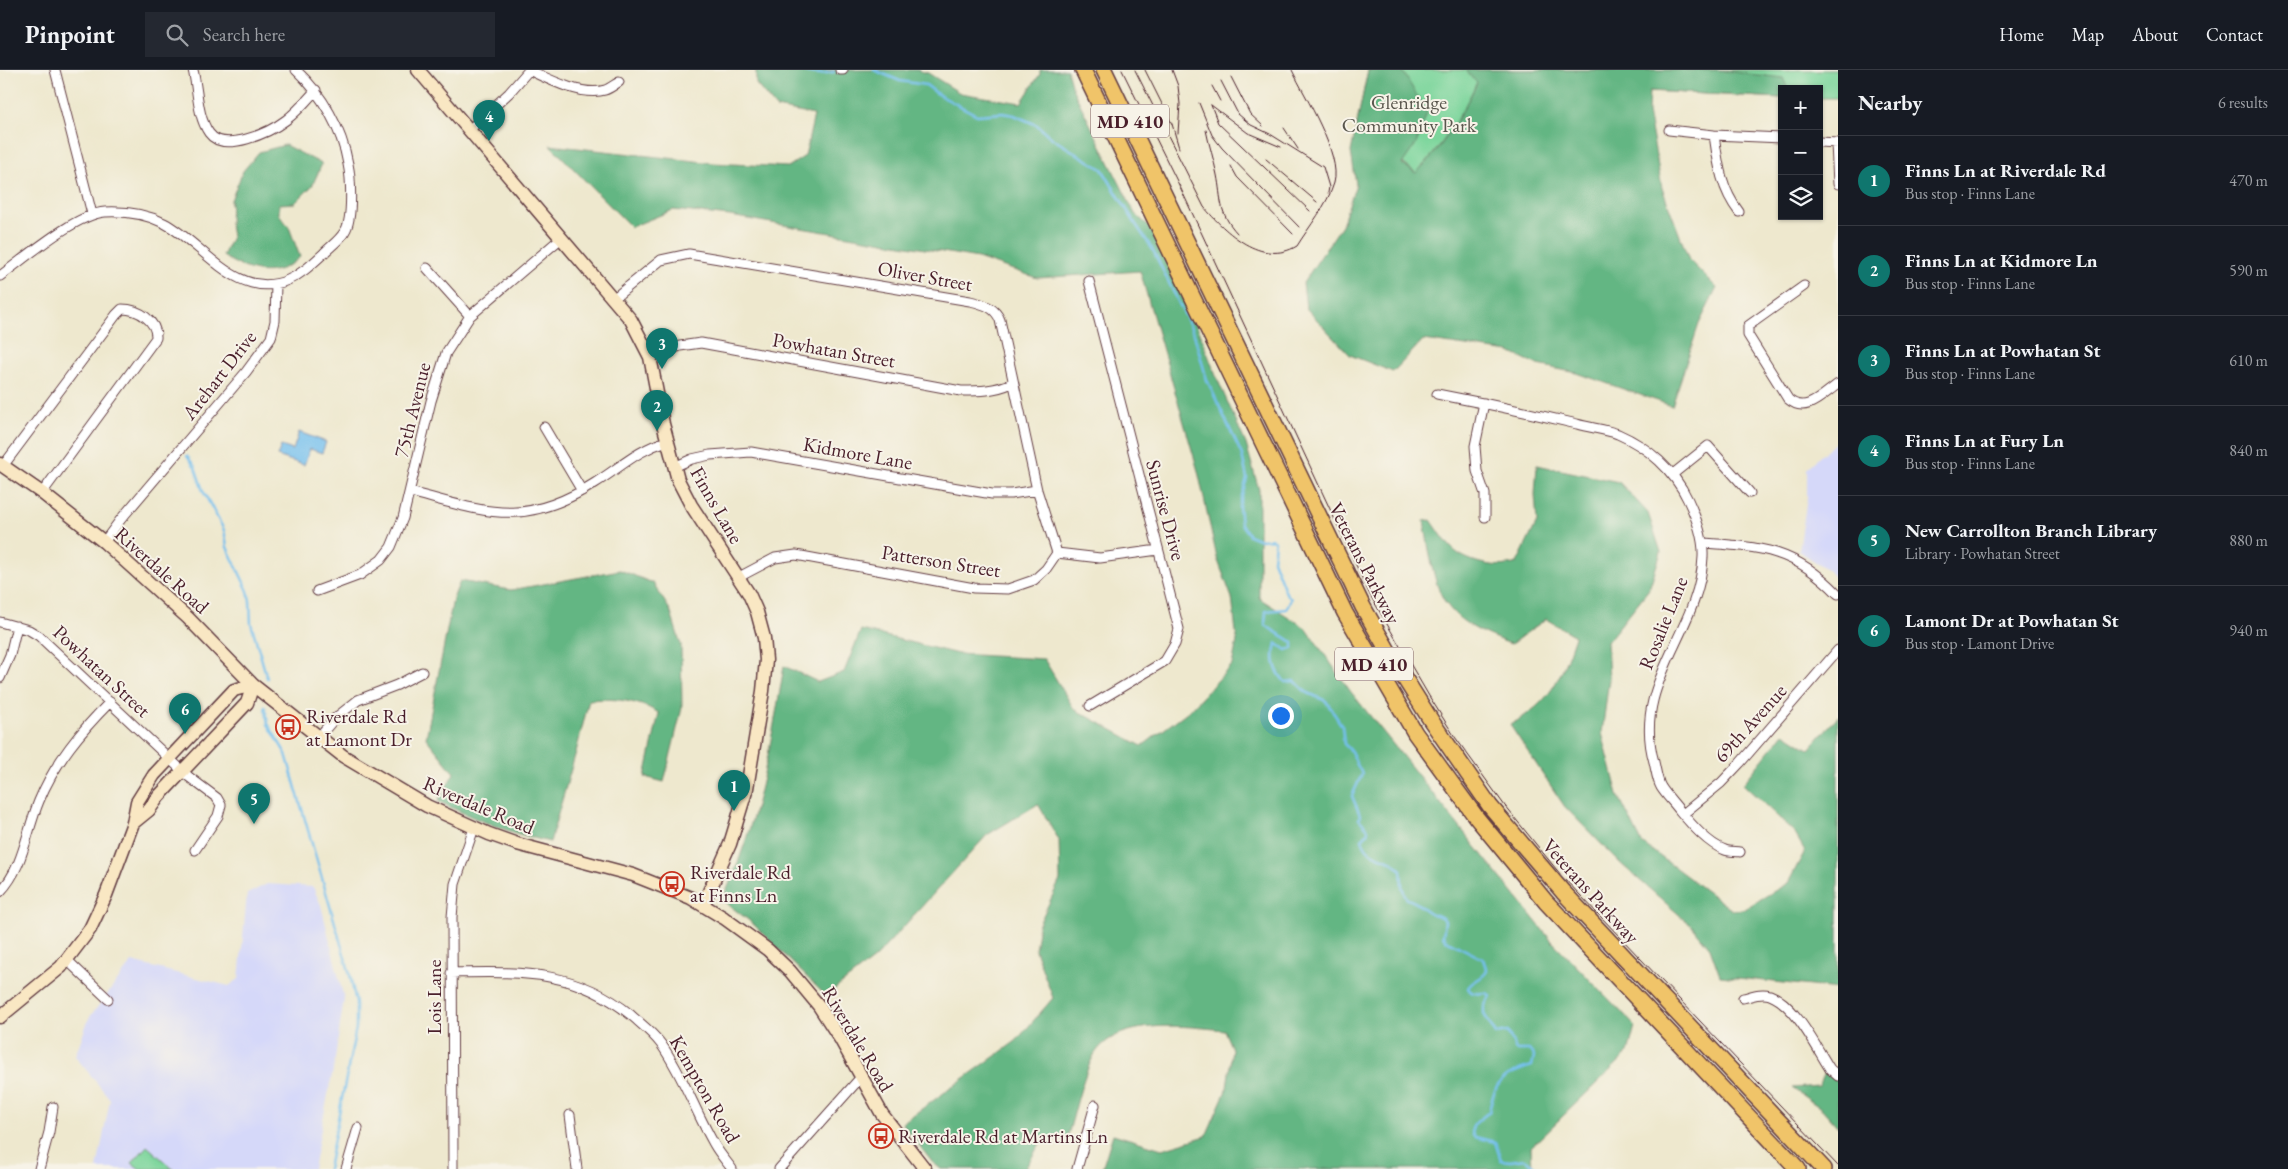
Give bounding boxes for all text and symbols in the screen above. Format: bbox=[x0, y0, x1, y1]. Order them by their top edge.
search box bbox=[145, 12, 495, 57]
text: Pinpoint bbox=[25, 19, 115, 50]
icon: search bbox=[163, 21, 191, 49]
text: Search here bbox=[203, 22, 285, 47]
text: Home bbox=[1999, 23, 2044, 46]
text: Map bbox=[2072, 23, 2104, 46]
text: About bbox=[2132, 23, 2178, 46]
text: Contact bbox=[2206, 23, 2263, 46]
map controls bbox=[1778, 85, 1823, 220]
button: + bbox=[1778, 85, 1823, 130]
park label: Glenridge Community Park bbox=[1342, 89, 1477, 138]
text: Nearby bbox=[1858, 89, 1922, 116]
text: 6 results bbox=[2218, 92, 2268, 113]
pin: 4 bbox=[473, 100, 505, 141]
road number: MD 410 bbox=[1091, 104, 1169, 138]
button: − bbox=[1778, 130, 1823, 175]
text: Finns Ln at Riverdale Rd bbox=[1905, 158, 2106, 183]
text: 1 bbox=[1870, 170, 1878, 191]
text: 470 m bbox=[2229, 170, 2268, 191]
button: layers bbox=[1778, 175, 1823, 220]
text: Bus stop · Finns Lane bbox=[1905, 183, 2035, 204]
text: Finns Ln at Kidmore Ln bbox=[1905, 248, 2098, 273]
street label: Oliver Street bbox=[876, 255, 975, 297]
text: 2 bbox=[1870, 260, 1878, 281]
text: 590 m bbox=[2229, 260, 2268, 281]
text: Bus stop · Finns Lane bbox=[1905, 273, 2035, 294]
street label: Arehart Drive bbox=[175, 325, 262, 426]
street label: Powhatan Street bbox=[770, 326, 898, 374]
pin: 3 bbox=[646, 328, 678, 369]
text: Finns Ln at Powhatan St bbox=[1905, 338, 2101, 363]
text: 3 bbox=[1870, 350, 1878, 371]
text: 610 m bbox=[2229, 350, 2268, 371]
street label: 75th Avenue bbox=[388, 360, 436, 460]
text: Bus stop · Finns Lane bbox=[1905, 363, 2035, 384]
pin: 2 bbox=[641, 390, 673, 431]
text: Finns Ln at Fury Ln bbox=[1905, 428, 2064, 453]
street label: Kidmore Lane bbox=[801, 431, 915, 475]
text: 4 bbox=[1870, 440, 1878, 461]
text: 840 m bbox=[2229, 440, 2268, 461]
text: Bus stop · Finns Lane bbox=[1905, 453, 2035, 474]
street label: Sunrise Drive bbox=[1140, 457, 1192, 563]
street label: Finns Lane bbox=[685, 462, 750, 548]
street label: Veterans Parkway bbox=[1323, 498, 1407, 628]
text: New Carrollton Branch Library bbox=[1905, 518, 2157, 543]
street label: Riverdale Road bbox=[109, 521, 215, 620]
text: 5 bbox=[1870, 530, 1878, 551]
text: 880 m bbox=[2229, 530, 2268, 551]
street label: Patterson Street bbox=[880, 539, 1003, 583]
text: Library · Powhatan Street bbox=[1905, 543, 2060, 564]
street label: Rosalie Lane bbox=[1633, 572, 1694, 673]
text: Lamont Dr at Powhatan St bbox=[1905, 608, 2119, 633]
street label: Powhatan Street bbox=[48, 619, 157, 723]
text: 6 bbox=[1870, 620, 1878, 641]
text: 940 m bbox=[2229, 620, 2268, 641]
text: Bus stop · Lamont Drive bbox=[1905, 633, 2054, 654]
road number: MD 410 bbox=[1335, 648, 1413, 680]
street label: 69th Avenue bbox=[1708, 678, 1792, 768]
pin: 6 bbox=[169, 693, 201, 734]
place label: Riverdale Rd at Lamont Dr bbox=[306, 703, 412, 752]
your location bbox=[1268, 703, 1294, 729]
bus stop icon: Riverdale Rd at Lamont Dr bbox=[275, 714, 301, 740]
street label: Riverdale Road bbox=[419, 770, 539, 840]
pin: 1 bbox=[718, 770, 750, 811]
pin: 5 bbox=[238, 783, 270, 824]
street label: Veterans Parkway bbox=[1537, 833, 1645, 949]
place label: Riverdale Rd at Finns Ln bbox=[690, 859, 792, 908]
bus stop icon: Riverdale Rd at Finns Ln bbox=[659, 871, 685, 897]
street label: Lois Lane bbox=[421, 959, 447, 1034]
street label: Riverdale Road bbox=[816, 982, 900, 1097]
street label: Kempton Road bbox=[664, 1031, 747, 1148]
bus stop icon: Riverdale Rd at Martins Ln bbox=[868, 1123, 894, 1149]
place label: Riverdale Rd at Martins Ln bbox=[898, 1123, 1108, 1149]

